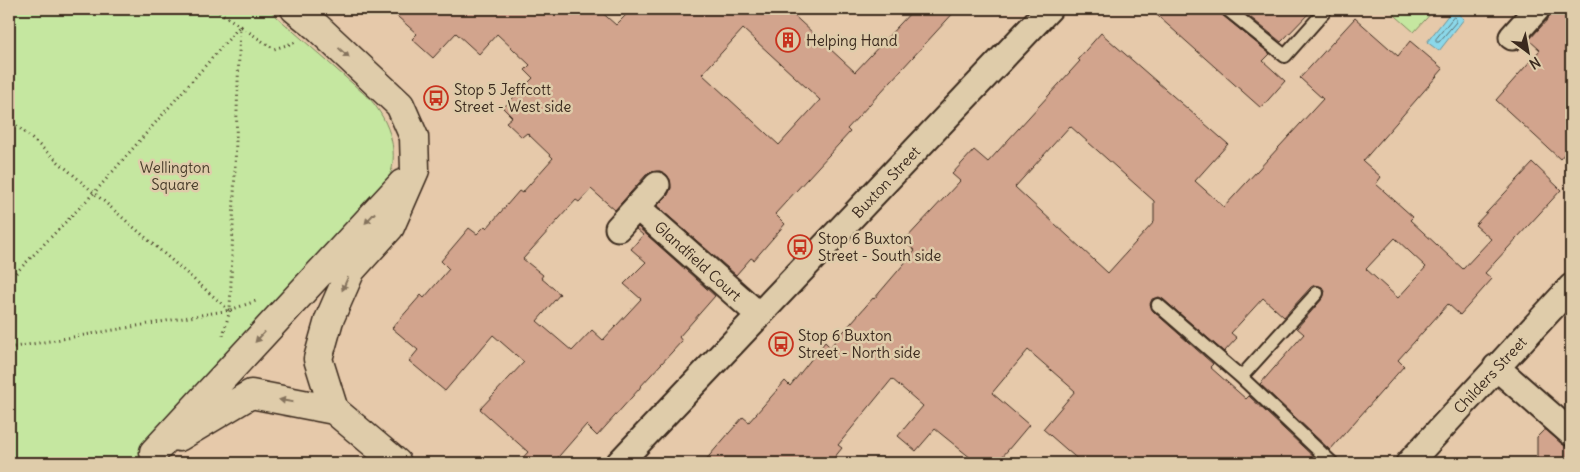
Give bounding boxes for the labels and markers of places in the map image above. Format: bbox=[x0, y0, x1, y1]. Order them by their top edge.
building icon: Helping Hand bbox=[775, 27, 801, 53]
place label: Helping Hand bbox=[806, 31, 898, 50]
place label: Stop 5 Jeffcott Street - West side bbox=[454, 80, 571, 116]
bus stop icon: Stop 5 Jeffcott Street - West side bbox=[423, 85, 449, 111]
place label: Stop 6 Buxton Street - South side bbox=[818, 229, 941, 265]
bus stop icon: Stop 6 Buxton Street - South side bbox=[787, 234, 813, 260]
place label: Stop 6 Buxton Street - North side bbox=[798, 326, 921, 362]
bus stop icon: Stop 6 Buxton Street - North side bbox=[768, 331, 794, 357]

